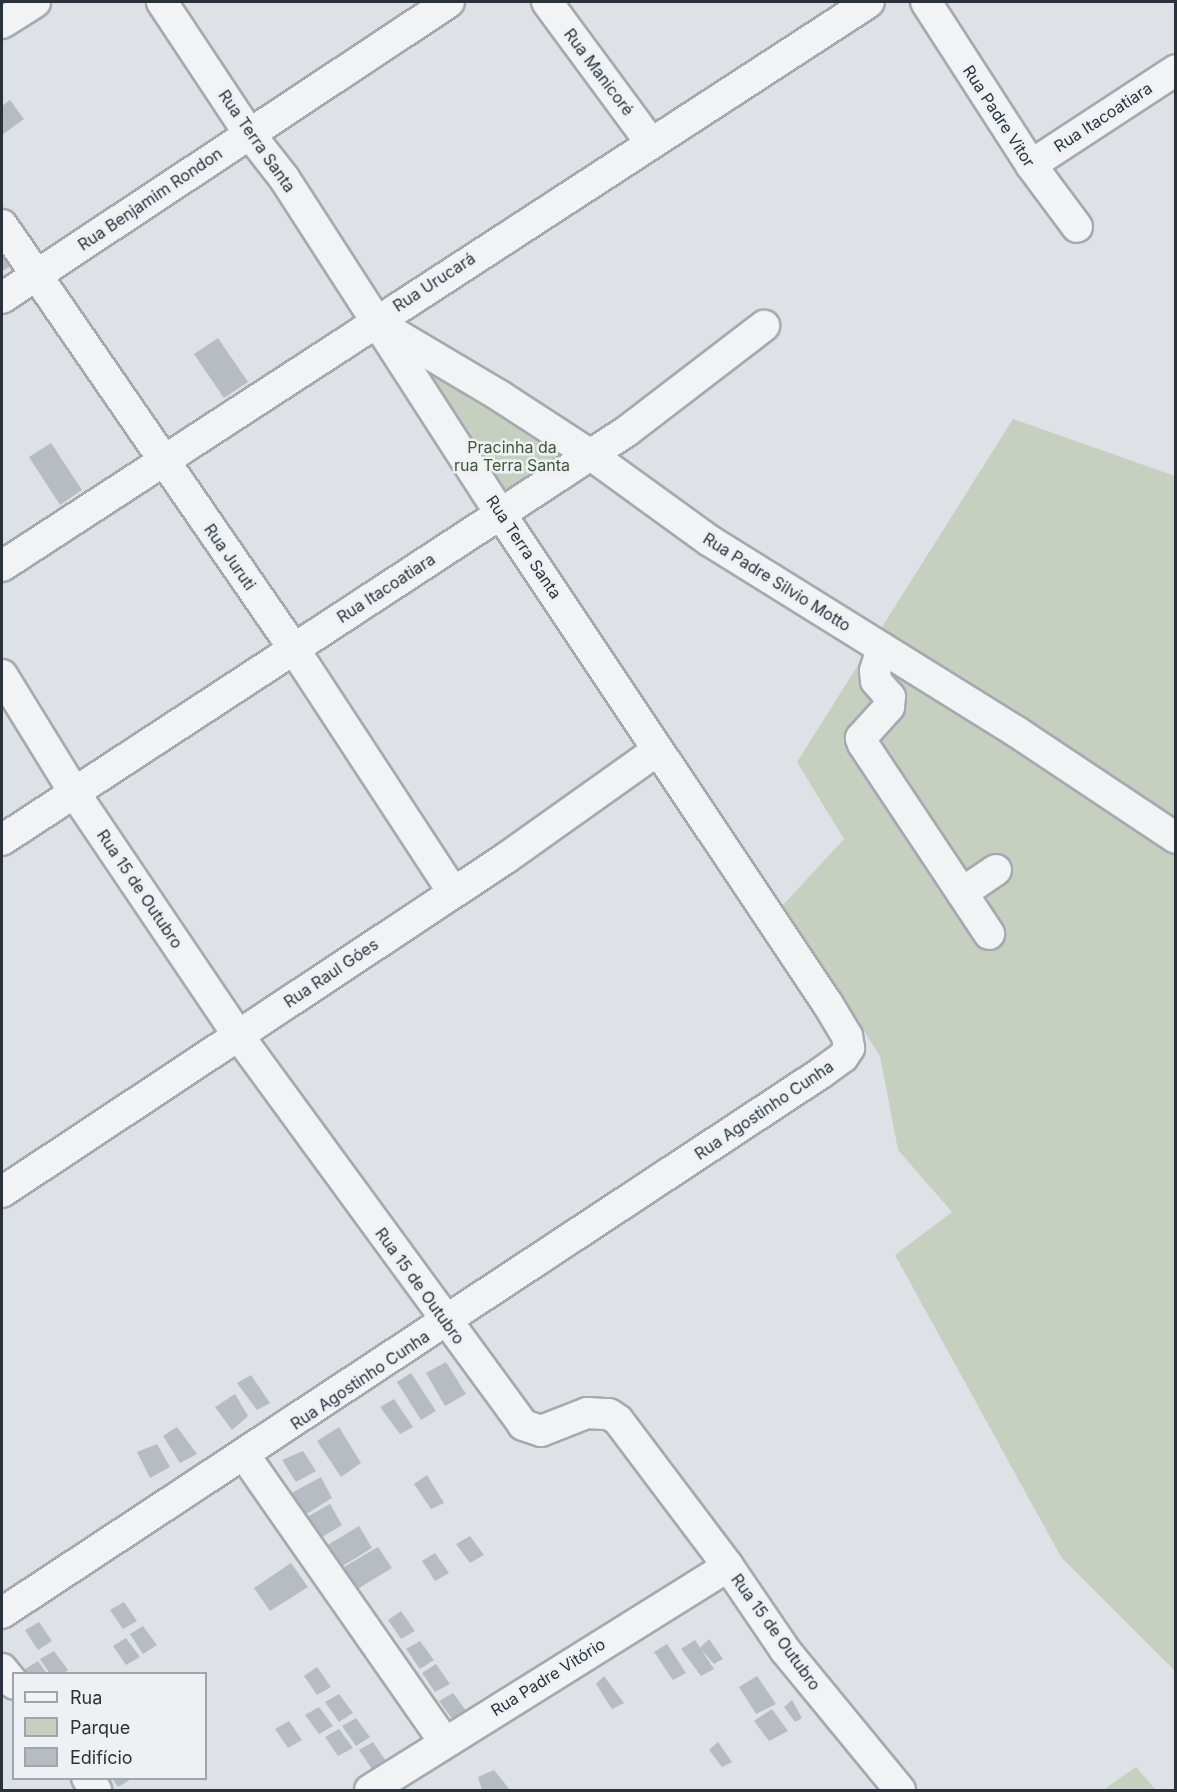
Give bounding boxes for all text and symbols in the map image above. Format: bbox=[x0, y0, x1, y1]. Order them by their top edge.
street label: Rua Manicoré bbox=[560, 25, 638, 119]
street label: Rua Padre Vitor bbox=[959, 62, 1039, 170]
street label: Rua Itacoatiara bbox=[1050, 78, 1156, 156]
street label: Rua Terra Santa bbox=[215, 86, 299, 196]
street label: Rua Benjamim Rondon bbox=[74, 144, 226, 254]
street label: Rua Urucará bbox=[389, 248, 479, 316]
park label: Pracinha da rua Terra Santa bbox=[454, 437, 570, 475]
street label: Rua Terra Santa bbox=[482, 492, 566, 602]
street label: Rua Juruti bbox=[200, 520, 260, 594]
street label: Rua Padre Silvio Motto bbox=[700, 529, 854, 635]
street label: Rua Itacoatiara bbox=[333, 549, 439, 627]
street label: Rua 15 de Outubro bbox=[93, 826, 187, 952]
street label: Rua Raul Góes bbox=[280, 934, 382, 1012]
street label: Rua Agostinho Cunha bbox=[691, 1056, 837, 1164]
street label: Rua 15 de Outubro bbox=[371, 1224, 469, 1348]
street label: Rua Agostinho Cunha bbox=[287, 1326, 433, 1434]
street label: Rua 15 de Outubro bbox=[727, 1570, 825, 1694]
street label: Rua Padre Vitório bbox=[487, 1634, 609, 1720]
legend bbox=[12, 1672, 207, 1780]
text: Rua bbox=[70, 1687, 102, 1708]
text: Parque bbox=[70, 1717, 130, 1738]
text: Edifício bbox=[70, 1747, 133, 1768]

